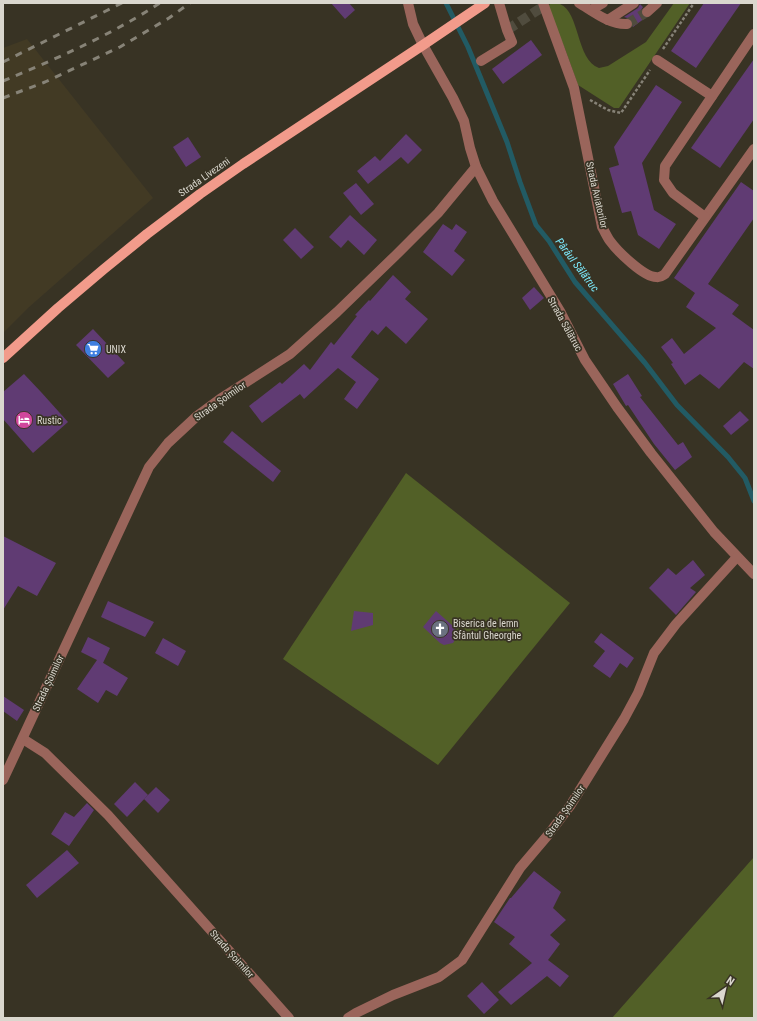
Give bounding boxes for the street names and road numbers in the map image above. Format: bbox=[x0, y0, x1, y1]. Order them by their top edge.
street label: Strada Livezeni bbox=[176, 155, 232, 199]
street label: Strada Aviatorilor bbox=[584, 160, 610, 230]
street label: Strada Sălătruc bbox=[546, 295, 585, 353]
street label: Strada Șoimilor bbox=[192, 379, 249, 424]
street label: Strada Șoimilor bbox=[30, 653, 67, 713]
street label: Strada Șoimilor bbox=[543, 783, 588, 840]
street label: Strada Șoimilor bbox=[207, 928, 256, 981]

